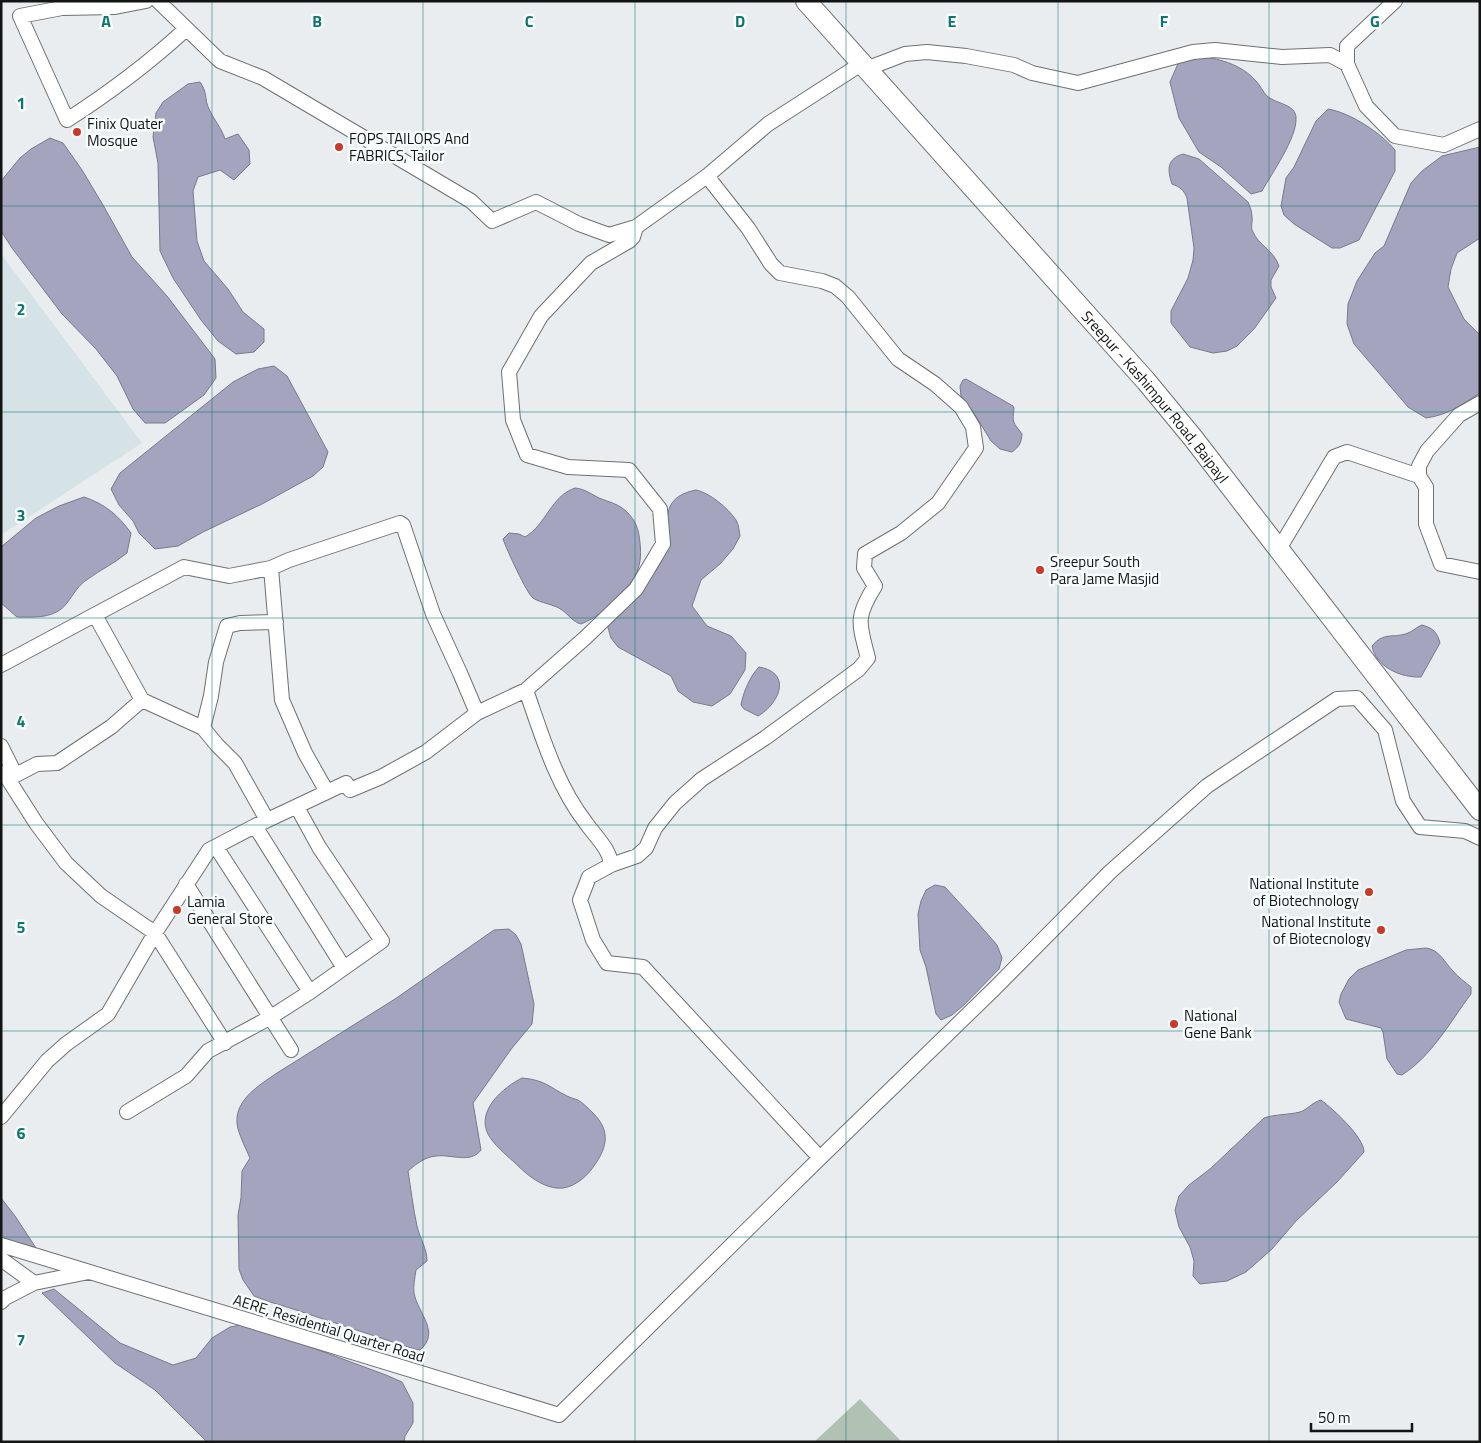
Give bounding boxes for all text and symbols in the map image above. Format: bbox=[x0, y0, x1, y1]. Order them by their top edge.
text: A bbox=[101, 9, 111, 33]
text: B bbox=[312, 9, 322, 33]
text: C bbox=[525, 9, 534, 33]
text: D bbox=[735, 9, 745, 33]
text: E bbox=[948, 9, 957, 33]
text: F bbox=[1160, 9, 1169, 33]
text: G bbox=[1370, 9, 1380, 33]
text: 1 bbox=[17, 91, 25, 115]
place label: Finix Quater Mosque bbox=[87, 112, 163, 152]
marker: Finix Quater Mosque bbox=[71, 126, 83, 138]
place label: FOPS TAILORS And FABRICS, Tailor bbox=[349, 127, 469, 167]
marker: FOPS TAILORS And FABRICS, Tailor bbox=[333, 141, 345, 153]
text: 2 bbox=[17, 297, 25, 321]
street label: Sreepur - Kashimpur Road, Baipayl bbox=[1076, 305, 1235, 488]
text: 3 bbox=[17, 503, 25, 527]
place label: Sreepur South Para Jame Masjid bbox=[1050, 550, 1159, 590]
marker: Sreepur South Para Jame Masjid bbox=[1034, 564, 1046, 576]
text: 4 bbox=[17, 709, 26, 733]
place label: National Institute of Biotechnology bbox=[1249, 872, 1359, 912]
marker: National Institute of Biotechnology bbox=[1363, 886, 1375, 898]
place label: Lamia General Store bbox=[187, 890, 273, 930]
marker: Lamia General Store bbox=[171, 904, 183, 916]
place label: National Institute of Biotecnology bbox=[1261, 910, 1371, 950]
text: 5 bbox=[17, 915, 26, 939]
marker: National Institute of Biotecnology bbox=[1375, 924, 1387, 936]
place label: National Gene Bank bbox=[1184, 1004, 1252, 1044]
marker: National Gene Bank bbox=[1168, 1018, 1180, 1030]
text: 6 bbox=[17, 1121, 26, 1145]
street label: AERE, Residential Quarter Road bbox=[230, 1288, 428, 1368]
text: 7 bbox=[17, 1328, 25, 1352]
scale bar bbox=[1311, 1400, 1412, 1432]
text: 50 m bbox=[1318, 1406, 1351, 1429]

